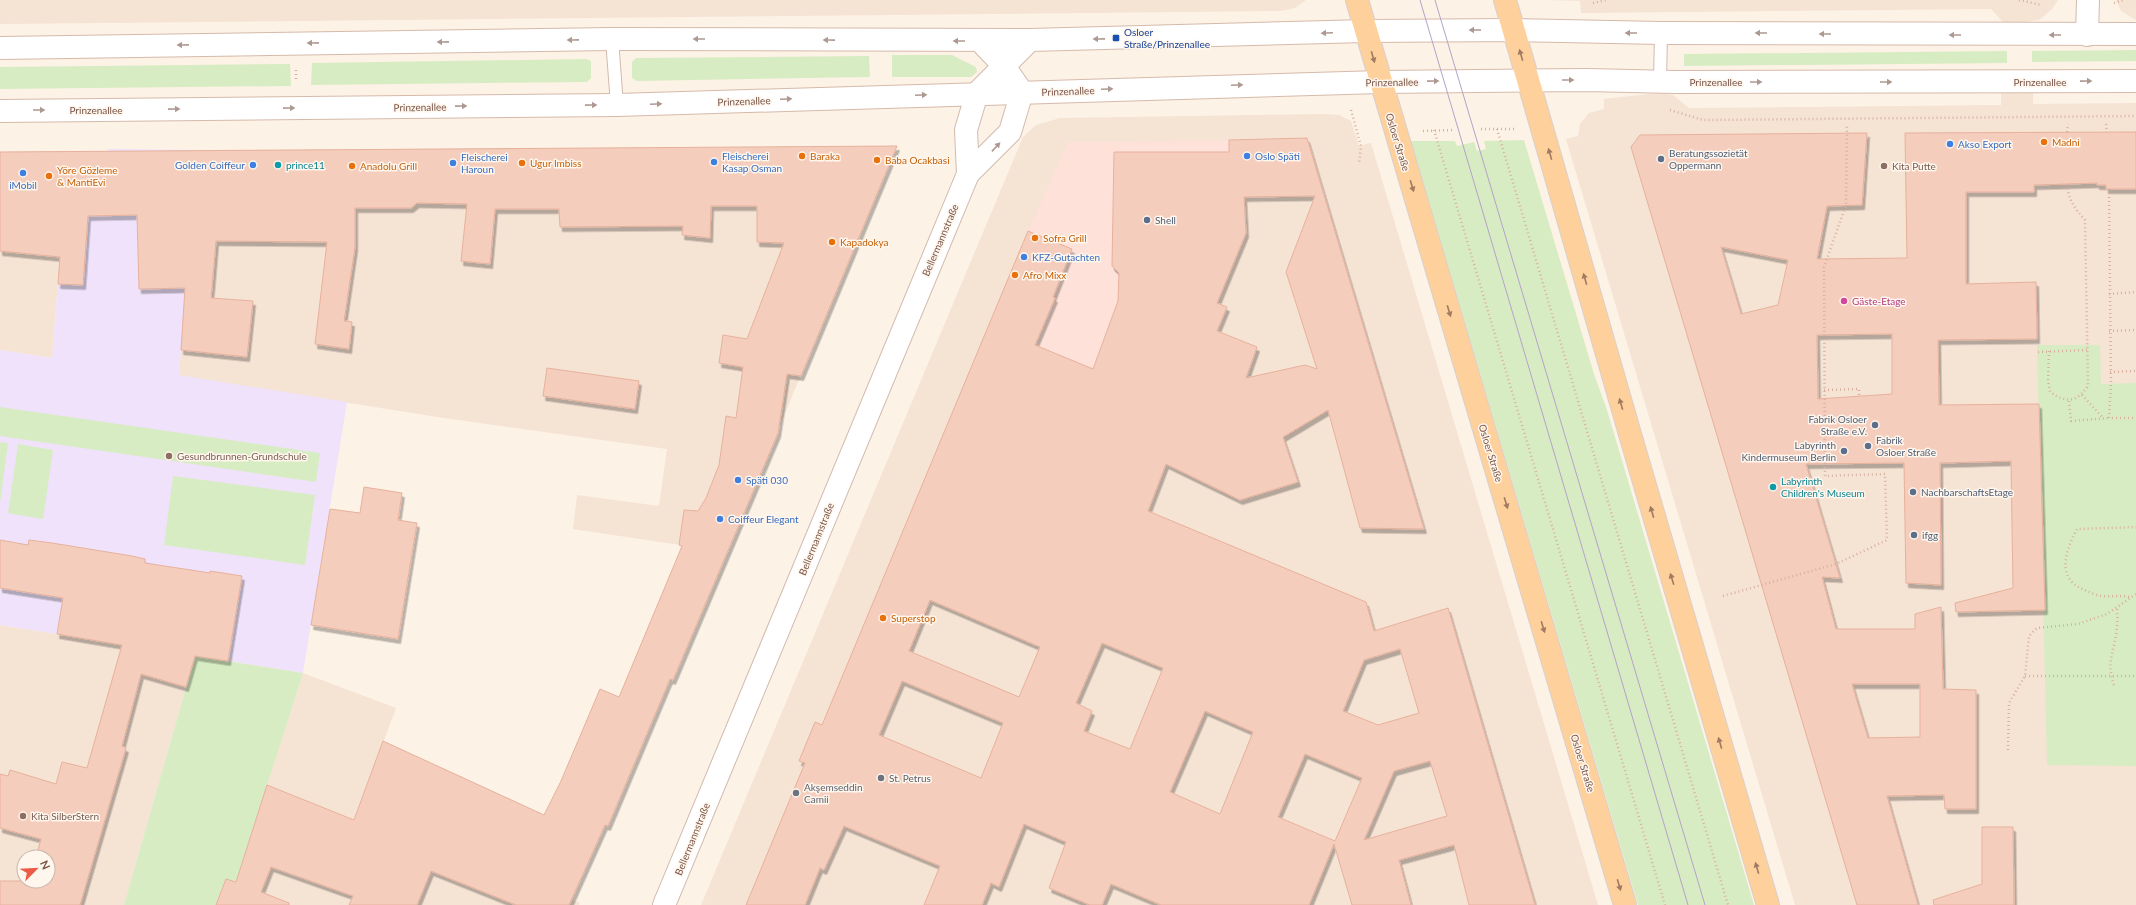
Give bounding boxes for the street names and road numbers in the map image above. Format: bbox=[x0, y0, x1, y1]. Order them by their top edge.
street label: Prinzenallee bbox=[1365, 76, 1419, 88]
street label: Prinzenallee bbox=[1689, 76, 1743, 88]
street label: Prinzenallee bbox=[2013, 76, 2067, 88]
street label: Prinzenallee bbox=[1041, 84, 1095, 98]
street label: Prinzenallee bbox=[717, 94, 771, 108]
street label: Prinzenallee bbox=[393, 101, 447, 113]
street label: Prinzenallee bbox=[69, 104, 123, 116]
street label: Osloer Straße bbox=[1383, 112, 1413, 172]
street label: Bellermannstraße bbox=[919, 202, 961, 278]
street label: Osloer Straße bbox=[1476, 423, 1506, 483]
street label: Bellermannstraße bbox=[796, 501, 836, 577]
street label: Osloer Straße bbox=[1568, 733, 1598, 793]
street label: Bellermannstraße bbox=[672, 801, 712, 877]

